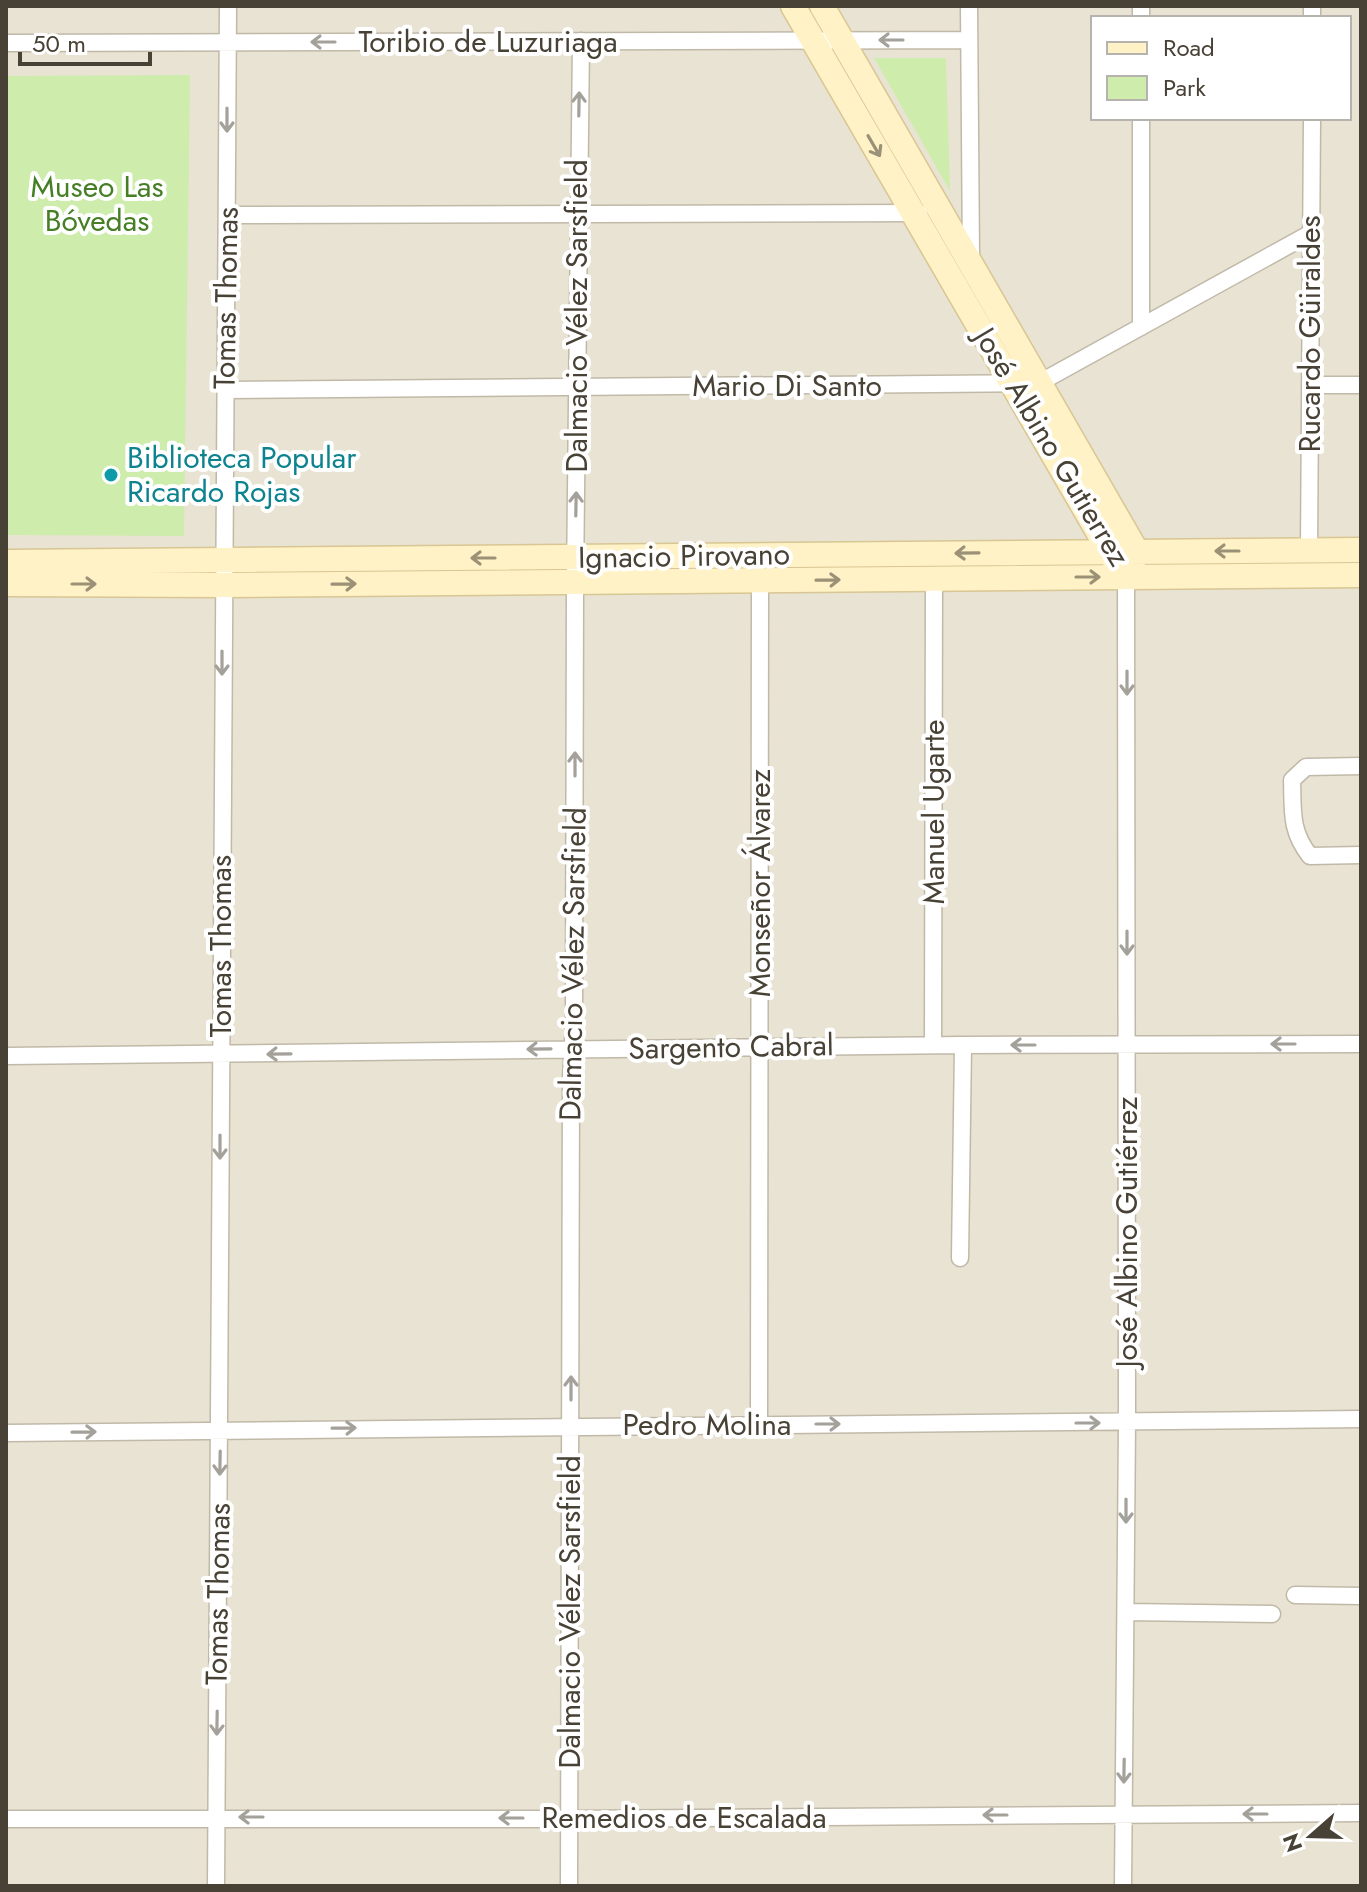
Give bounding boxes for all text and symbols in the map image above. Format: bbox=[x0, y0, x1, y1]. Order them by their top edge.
scale bar bbox=[20, 16, 150, 66]
legend bbox=[1091, 16, 1351, 120]
street label: Toribio de Luzuriaga bbox=[358, 20, 618, 63]
text: 50 m bbox=[32, 26, 86, 61]
text: Road bbox=[1163, 30, 1215, 65]
one-way arrow bbox=[878, 32, 905, 48]
one-way arrow bbox=[310, 34, 337, 50]
text: Park bbox=[1163, 70, 1206, 105]
one-way arrow bbox=[572, 91, 587, 118]
one-way arrow bbox=[219, 106, 235, 133]
one-way arrow bbox=[866, 134, 882, 157]
street label: Dalmacio Vélez Sarsfield bbox=[555, 159, 598, 473]
park label: Museo Las Bóvedas bbox=[31, 165, 164, 242]
street label: Tomas Thomas bbox=[202, 207, 249, 389]
street label: Rucardo Güiraldes bbox=[1288, 215, 1331, 453]
street label: José Albino Gutierrez bbox=[962, 316, 1141, 574]
street label: Mario Di Santo bbox=[692, 364, 882, 407]
place label: Biblioteca Popular Ricardo Rojas bbox=[127, 436, 357, 513]
marker: Biblioteca Popular Ricardo Rojas bbox=[102, 466, 120, 484]
one-way arrow bbox=[568, 491, 584, 518]
street label: Ignacio Pirovano bbox=[578, 532, 790, 579]
one-way arrow bbox=[1214, 543, 1241, 559]
one-way arrow bbox=[954, 545, 981, 561]
one-way arrow bbox=[470, 550, 497, 566]
one-way arrow bbox=[1074, 570, 1101, 585]
one-way arrow bbox=[814, 572, 841, 588]
one-way arrow bbox=[70, 576, 97, 592]
one-way arrow bbox=[330, 576, 357, 592]
one-way arrow bbox=[214, 649, 230, 676]
one-way arrow bbox=[1119, 669, 1135, 696]
street label: Manuel Ugarte bbox=[912, 720, 955, 904]
one-way arrow bbox=[567, 751, 583, 778]
street label: Monseñor Álvarez bbox=[738, 769, 781, 997]
street label: Dalmacio Vélez Sarsfield bbox=[548, 807, 597, 1121]
street label: Tomas Thomas bbox=[199, 855, 242, 1037]
one-way arrow bbox=[1119, 929, 1135, 956]
street label: Sargento Cabral bbox=[628, 1023, 834, 1070]
one-way arrow bbox=[1010, 1037, 1037, 1053]
one-way arrow bbox=[1270, 1037, 1297, 1052]
one-way arrow bbox=[526, 1042, 553, 1057]
one-way arrow bbox=[266, 1046, 293, 1061]
street label: José Albino Gutiérrez bbox=[1105, 1096, 1148, 1372]
one-way arrow bbox=[212, 1133, 228, 1160]
one-way arrow bbox=[563, 1375, 579, 1402]
street label: Pedro Molina bbox=[623, 1403, 791, 1446]
one-way arrow bbox=[1074, 1415, 1101, 1431]
one-way arrow bbox=[814, 1416, 841, 1432]
one-way arrow bbox=[330, 1421, 357, 1436]
one-way arrow bbox=[70, 1424, 97, 1440]
one-way arrow bbox=[212, 1449, 228, 1476]
street label: Dalmacio Vélez Sarsfield bbox=[548, 1455, 591, 1769]
one-way arrow bbox=[1118, 1497, 1134, 1524]
street label: Tomas Thomas bbox=[194, 1503, 241, 1685]
one-way arrow bbox=[209, 1709, 225, 1736]
one-way arrow bbox=[1116, 1757, 1131, 1784]
street label: Remedios de Escalada bbox=[541, 1796, 827, 1839]
north arrow bbox=[1271, 1796, 1351, 1876]
one-way arrow bbox=[1242, 1806, 1269, 1821]
one-way arrow bbox=[982, 1808, 1009, 1823]
one-way arrow bbox=[238, 1809, 265, 1825]
one-way arrow bbox=[498, 1810, 525, 1826]
text: N bbox=[1274, 1829, 1310, 1857]

